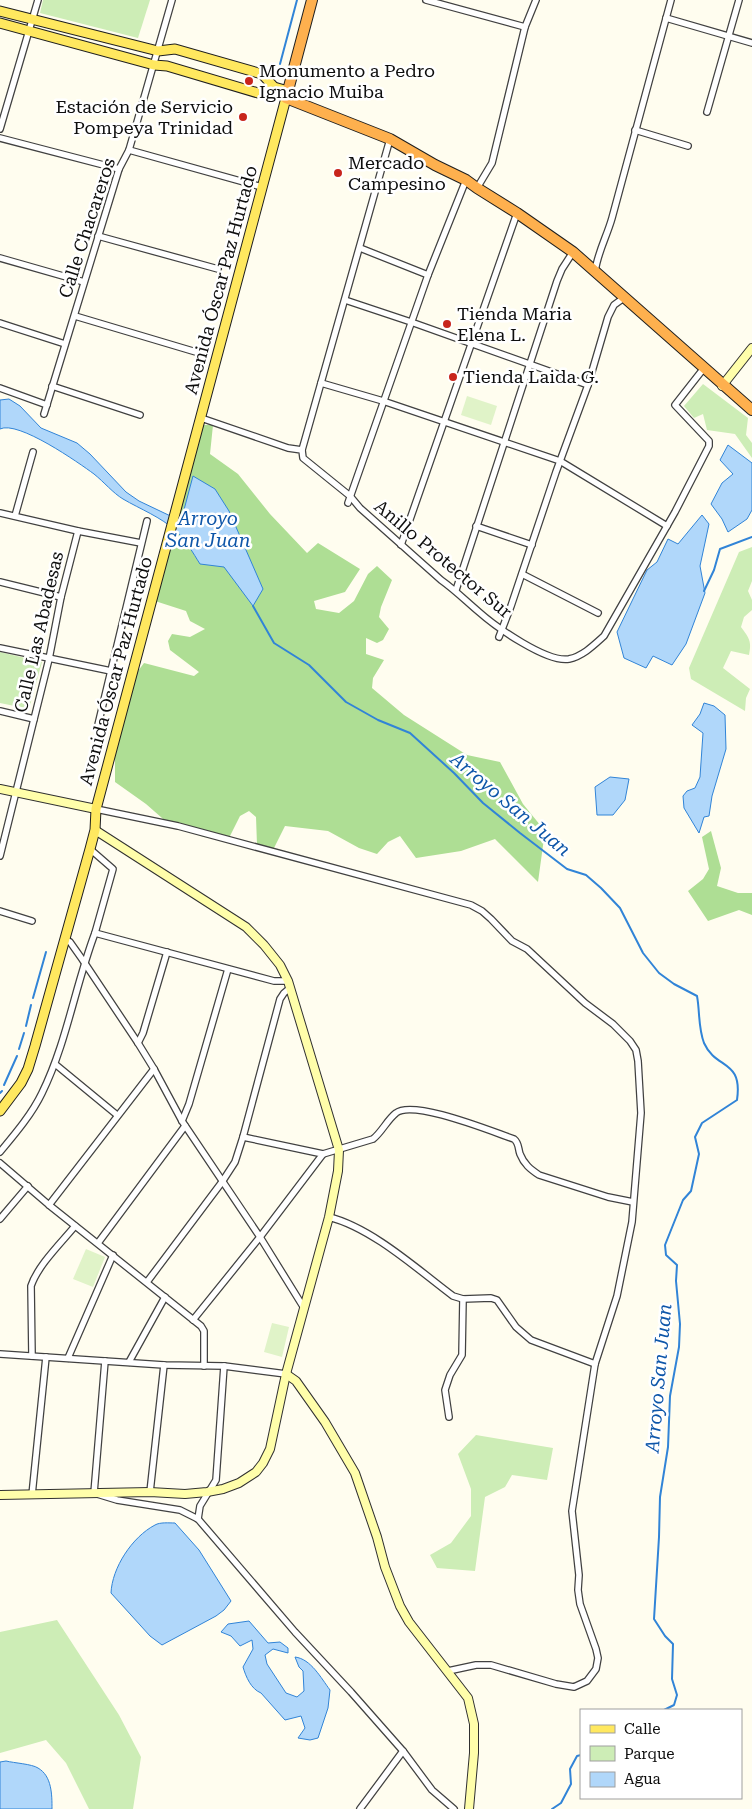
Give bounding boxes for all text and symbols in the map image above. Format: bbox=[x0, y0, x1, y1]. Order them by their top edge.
place label: Monumento a Pedro Ignacio Muiba bbox=[259, 60, 435, 102]
marker: Monumento a Pedro Ignacio Muiba bbox=[243, 75, 255, 87]
place label: Estación de Servicio Pompeya Trinidad bbox=[55, 96, 233, 138]
marker: Estación de Servicio Pompeya Trinidad bbox=[237, 111, 249, 123]
place label: Mercado Campesino bbox=[348, 152, 446, 194]
street label: Calle Chacareros bbox=[54, 155, 119, 301]
street label: Avenida Óscar Paz Hurtado bbox=[180, 163, 261, 397]
marker: Mercado Campesino bbox=[332, 167, 344, 179]
place label: Tienda Maria Elena L. bbox=[457, 303, 572, 345]
marker: Tienda Maria Elena L. bbox=[441, 318, 453, 330]
place label: Tienda Laida G. bbox=[463, 366, 599, 387]
marker: Tienda Laida G. bbox=[447, 371, 459, 383]
street label: Anillo Protector Sur bbox=[370, 495, 516, 622]
water label: Arroyo San Juan bbox=[164, 507, 251, 552]
street label: Calle Las Abadesas bbox=[10, 549, 67, 714]
street label: Avenida Óscar Paz Hurtado bbox=[75, 554, 156, 788]
water label: Arroyo San Juan bbox=[445, 747, 576, 861]
water label: Arroyo San Juan bbox=[640, 1302, 676, 1454]
legend bbox=[580, 1709, 742, 1799]
text: Calle bbox=[624, 1720, 660, 1738]
text: Parque bbox=[624, 1745, 675, 1763]
text: Agua bbox=[624, 1770, 661, 1788]

